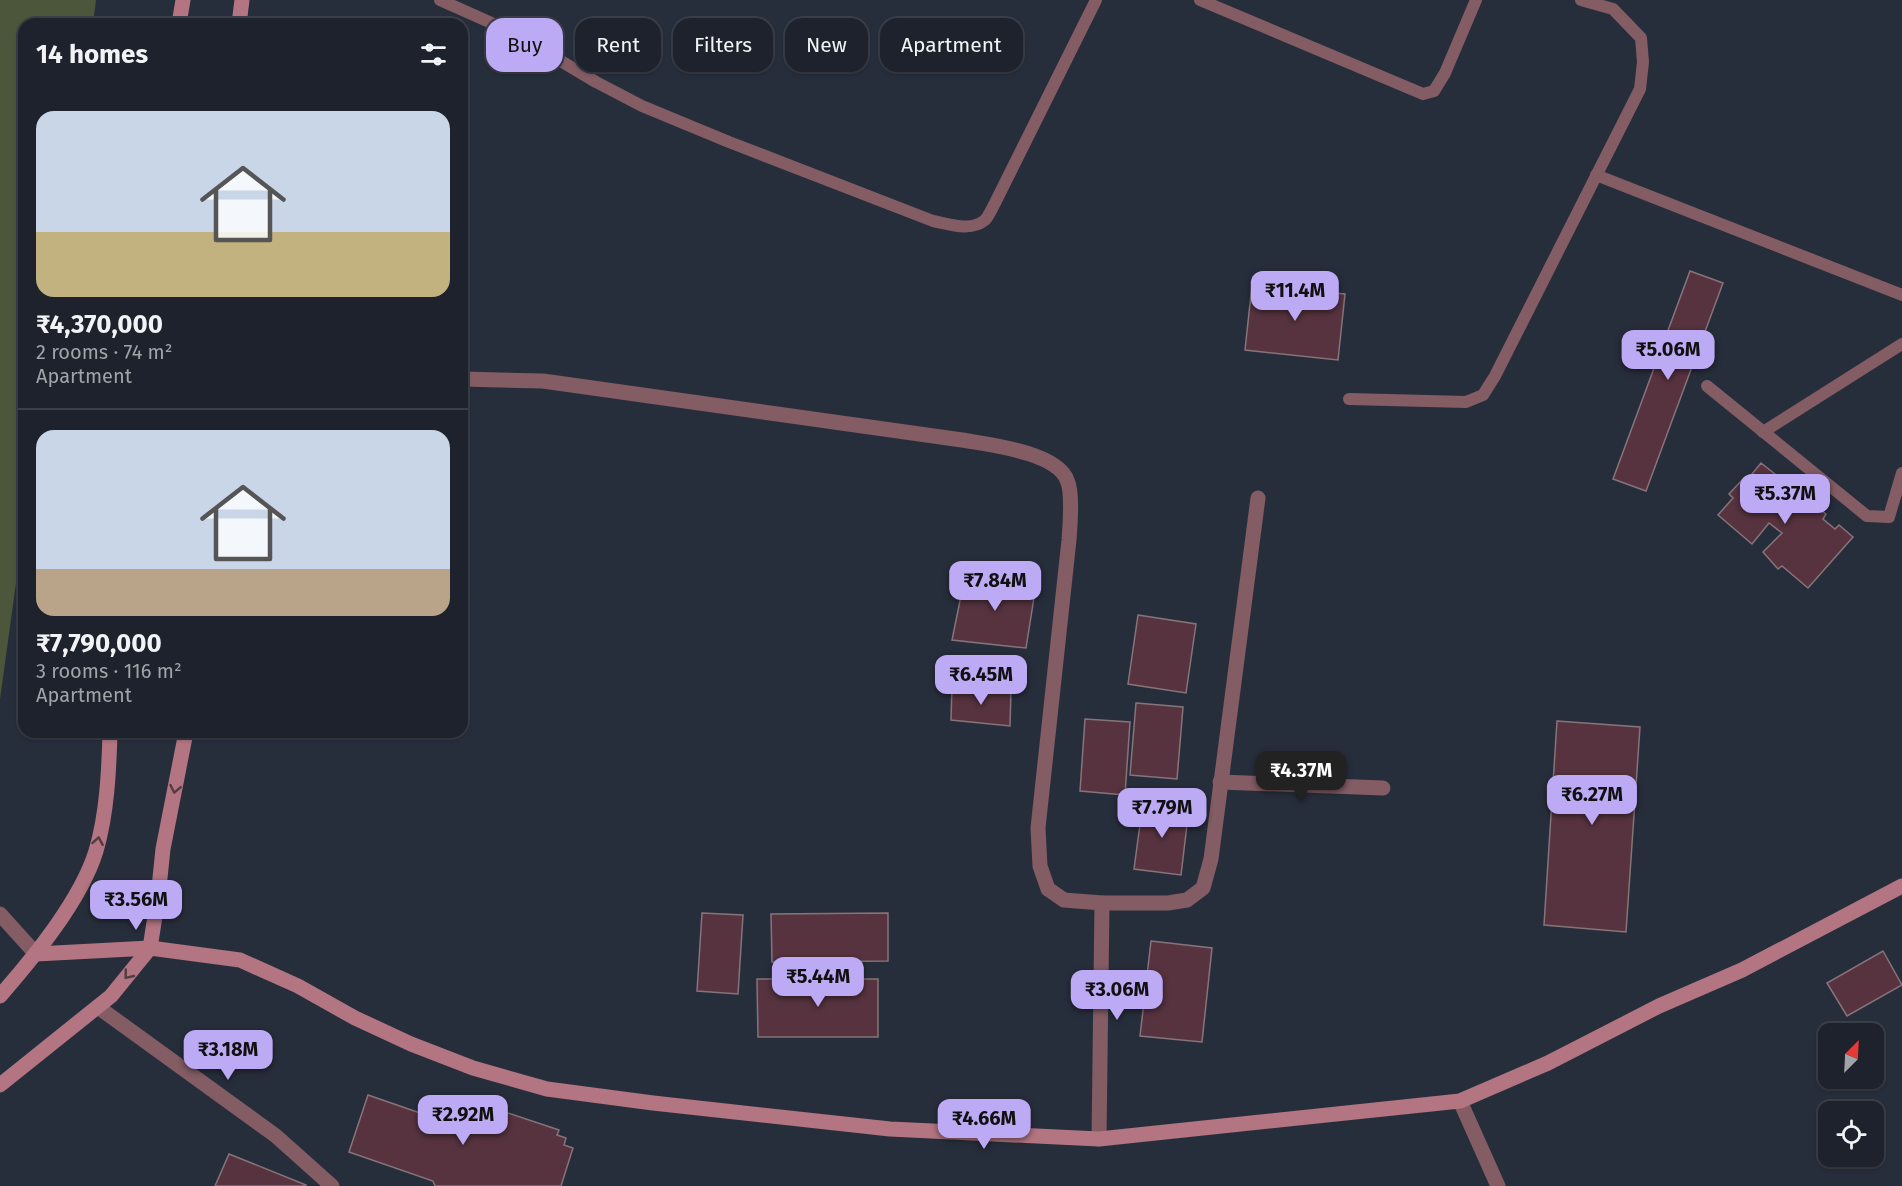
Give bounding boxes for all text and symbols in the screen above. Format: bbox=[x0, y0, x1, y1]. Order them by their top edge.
chip: Buy bbox=[486, 18, 563, 72]
chip: Rent bbox=[575, 18, 661, 72]
chip: Filters bbox=[673, 18, 773, 72]
chip: New bbox=[785, 18, 868, 72]
chip: Apartment bbox=[880, 18, 1023, 72]
icon: filters bbox=[417, 38, 450, 71]
text: 14 homes bbox=[36, 39, 148, 70]
icon: home bbox=[189, 150, 297, 258]
pin: ₹11.4M bbox=[1246, 271, 1344, 322]
text: ₹11.4M bbox=[1265, 278, 1325, 302]
text: ₹4,370,000 bbox=[36, 309, 163, 340]
pin: ₹5.06M bbox=[1619, 330, 1717, 381]
text: ₹5.06M bbox=[1636, 337, 1700, 361]
text: 2 rooms · 74 m² bbox=[36, 340, 173, 364]
text: Apartment bbox=[36, 364, 132, 388]
icon: home bbox=[189, 469, 297, 577]
pin: ₹5.37M bbox=[1736, 474, 1834, 525]
text: ₹5.37M bbox=[1754, 481, 1816, 505]
pin: ₹7.84M bbox=[946, 561, 1044, 612]
text: ₹7.84M bbox=[963, 568, 1027, 592]
text: ₹7,790,000 bbox=[36, 628, 162, 659]
pin: ₹6.45M bbox=[932, 655, 1030, 706]
text: 3 rooms · 116 m² bbox=[36, 659, 182, 683]
text: ₹6.45M bbox=[949, 662, 1013, 686]
text: Apartment bbox=[36, 683, 132, 707]
pin: ₹4.37M bbox=[1252, 751, 1350, 802]
text: ₹4.37M bbox=[1270, 758, 1332, 782]
pin: ₹6.27M bbox=[1543, 775, 1641, 826]
text: ₹6.27M bbox=[1561, 782, 1623, 806]
one-way arrow bbox=[169, 784, 182, 794]
pin: ₹7.79M bbox=[1113, 788, 1211, 839]
text: ₹7.79M bbox=[1131, 795, 1193, 819]
one-way arrow bbox=[91, 837, 104, 847]
pin: ₹3.56M bbox=[87, 880, 185, 931]
text: ₹3.56M bbox=[104, 887, 168, 911]
pin: ₹5.44M bbox=[769, 957, 867, 1008]
text: ₹5.44M bbox=[786, 964, 850, 988]
one-way arrow bbox=[124, 968, 135, 979]
pin: ₹3.06M bbox=[1068, 970, 1166, 1021]
text: ₹3.06M bbox=[1085, 977, 1149, 1001]
north arrow bbox=[1818, 1023, 1884, 1089]
map controls bbox=[1818, 1023, 1884, 1167]
pin: ₹3.18M bbox=[179, 1030, 277, 1081]
text: ₹3.18M bbox=[198, 1037, 258, 1061]
pin: ₹2.92M bbox=[414, 1095, 512, 1146]
pin: ₹4.66M bbox=[935, 1099, 1033, 1150]
button: locate bbox=[1818, 1101, 1884, 1167]
text: ₹2.92M bbox=[432, 1102, 494, 1126]
text: ₹4.66M bbox=[952, 1106, 1016, 1130]

